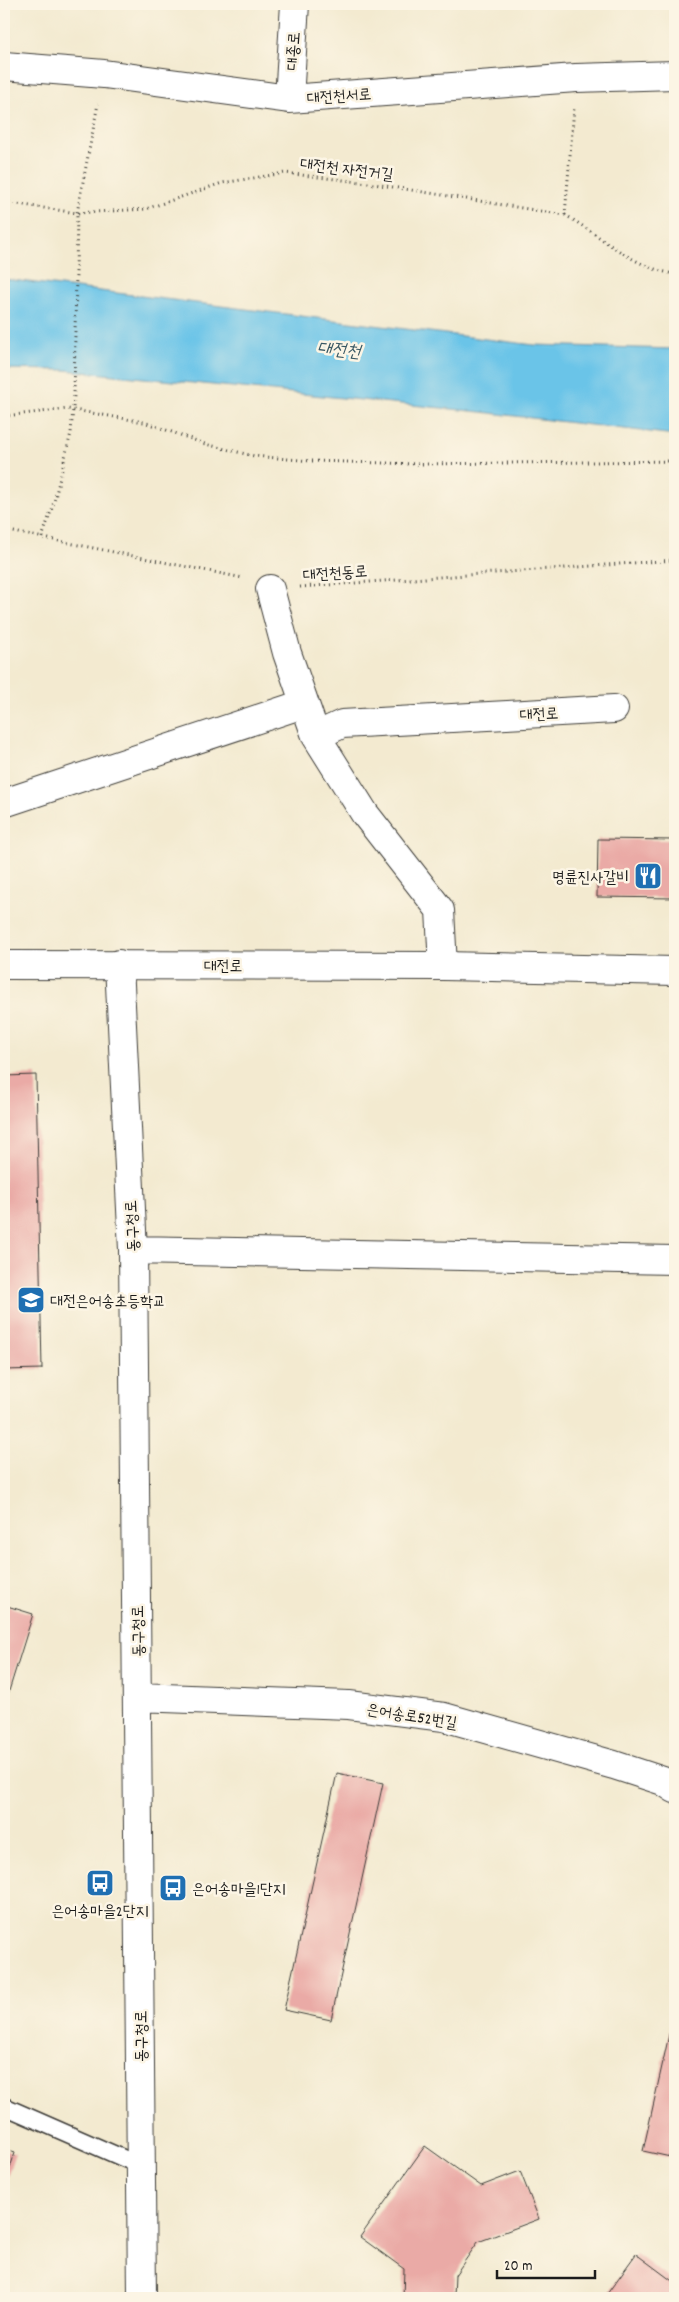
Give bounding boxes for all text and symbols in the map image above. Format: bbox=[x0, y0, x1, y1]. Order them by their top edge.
street label: 대종로 bbox=[282, 31, 307, 71]
street label: 대전천서로 bbox=[306, 84, 372, 111]
street label: 대전천 자전거길 bbox=[299, 153, 395, 188]
water label: 대전천 bbox=[316, 337, 363, 366]
street label: 대전천동로 bbox=[302, 561, 368, 588]
street label: 대전로 bbox=[519, 703, 559, 728]
restaurant icon: 명륜진사갈비 bbox=[633, 861, 663, 891]
place label: 명륜진사갈비 bbox=[552, 867, 629, 890]
street label: 대전로 bbox=[204, 956, 242, 979]
street label: 동구청로 bbox=[121, 1200, 146, 1252]
school or university icon: 대전은어송초등학교 bbox=[16, 1285, 46, 1315]
place label: 대전은어송초등학교 bbox=[50, 1291, 166, 1314]
street label: 동구청로 bbox=[128, 1605, 151, 1657]
street label: 은어송로52번길 bbox=[365, 1699, 459, 1736]
bus stop icon: 은어송마을2단지 bbox=[85, 1868, 115, 1898]
bus stop icon: 은어송마을1단지 bbox=[158, 1873, 188, 1903]
place label: 은어송마을1단지 bbox=[192, 1879, 286, 1902]
place label: 은어송마을2단지 bbox=[51, 1901, 149, 1924]
street label: 동구청로 bbox=[131, 2010, 154, 2062]
scale bar bbox=[497, 2247, 594, 2279]
text: 20 m bbox=[504, 2256, 532, 2278]

